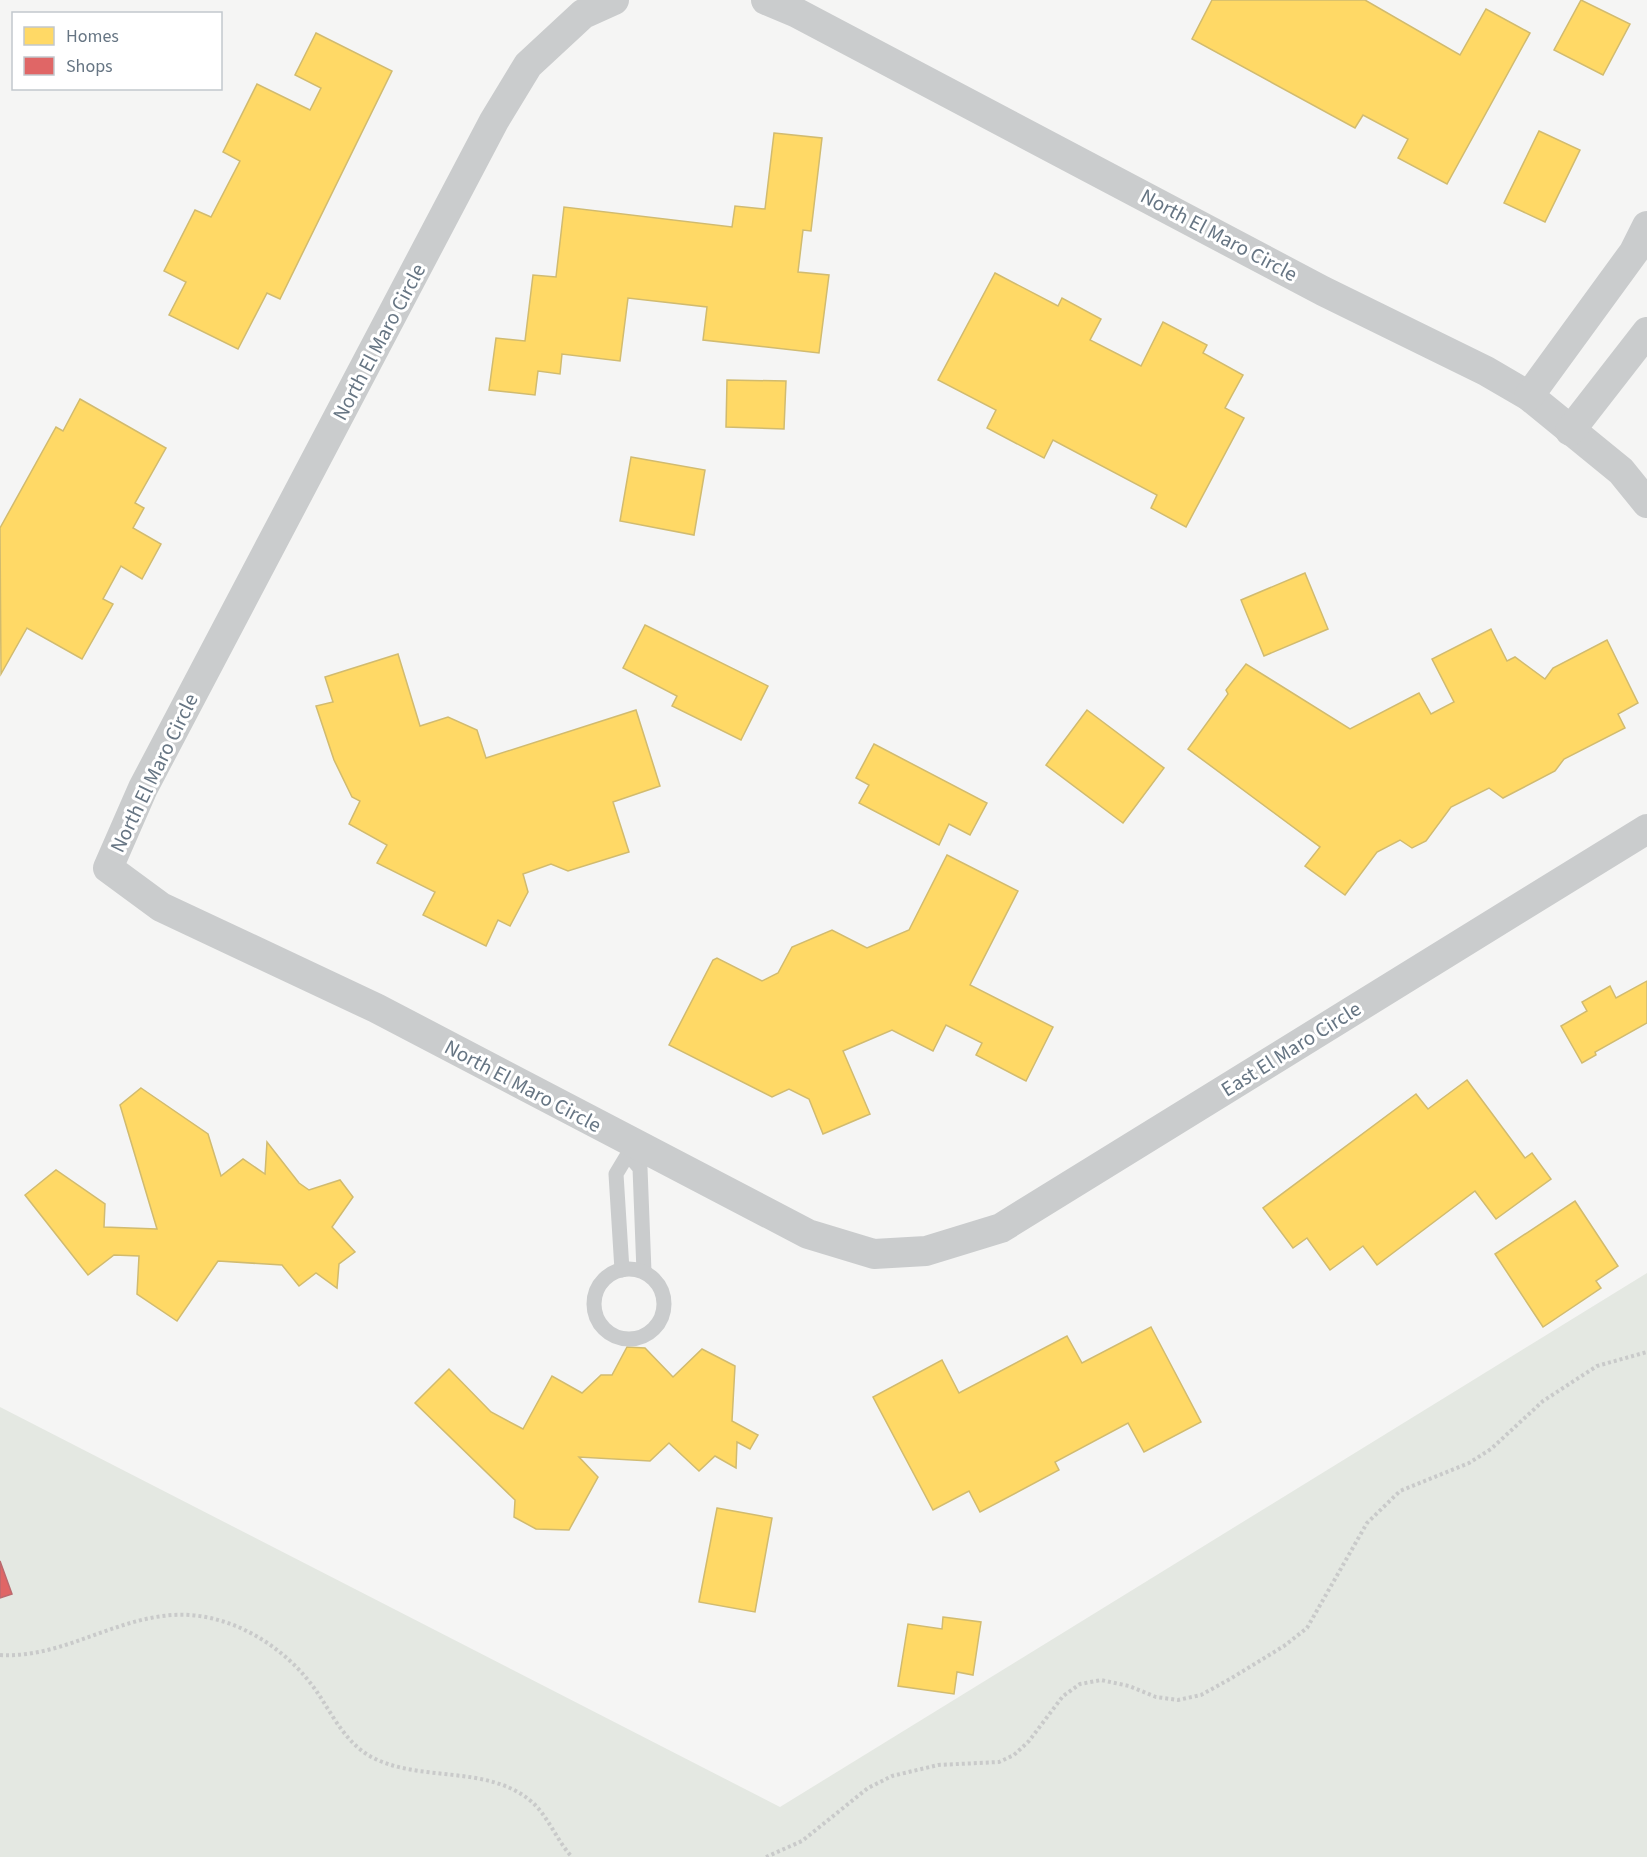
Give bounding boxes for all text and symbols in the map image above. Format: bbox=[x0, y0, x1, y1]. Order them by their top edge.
legend bbox=[12, 12, 222, 90]
text: Homes bbox=[66, 24, 119, 49]
text: Shops bbox=[66, 54, 113, 79]
street label: North El Maro Circle bbox=[1135, 181, 1303, 289]
street label: North El Maro Circle bbox=[325, 258, 433, 426]
street label: North El Maro Circle bbox=[102, 688, 206, 858]
street label: East El Maro Circle bbox=[1215, 994, 1367, 1104]
street label: North El Maro Circle bbox=[439, 1032, 607, 1140]

